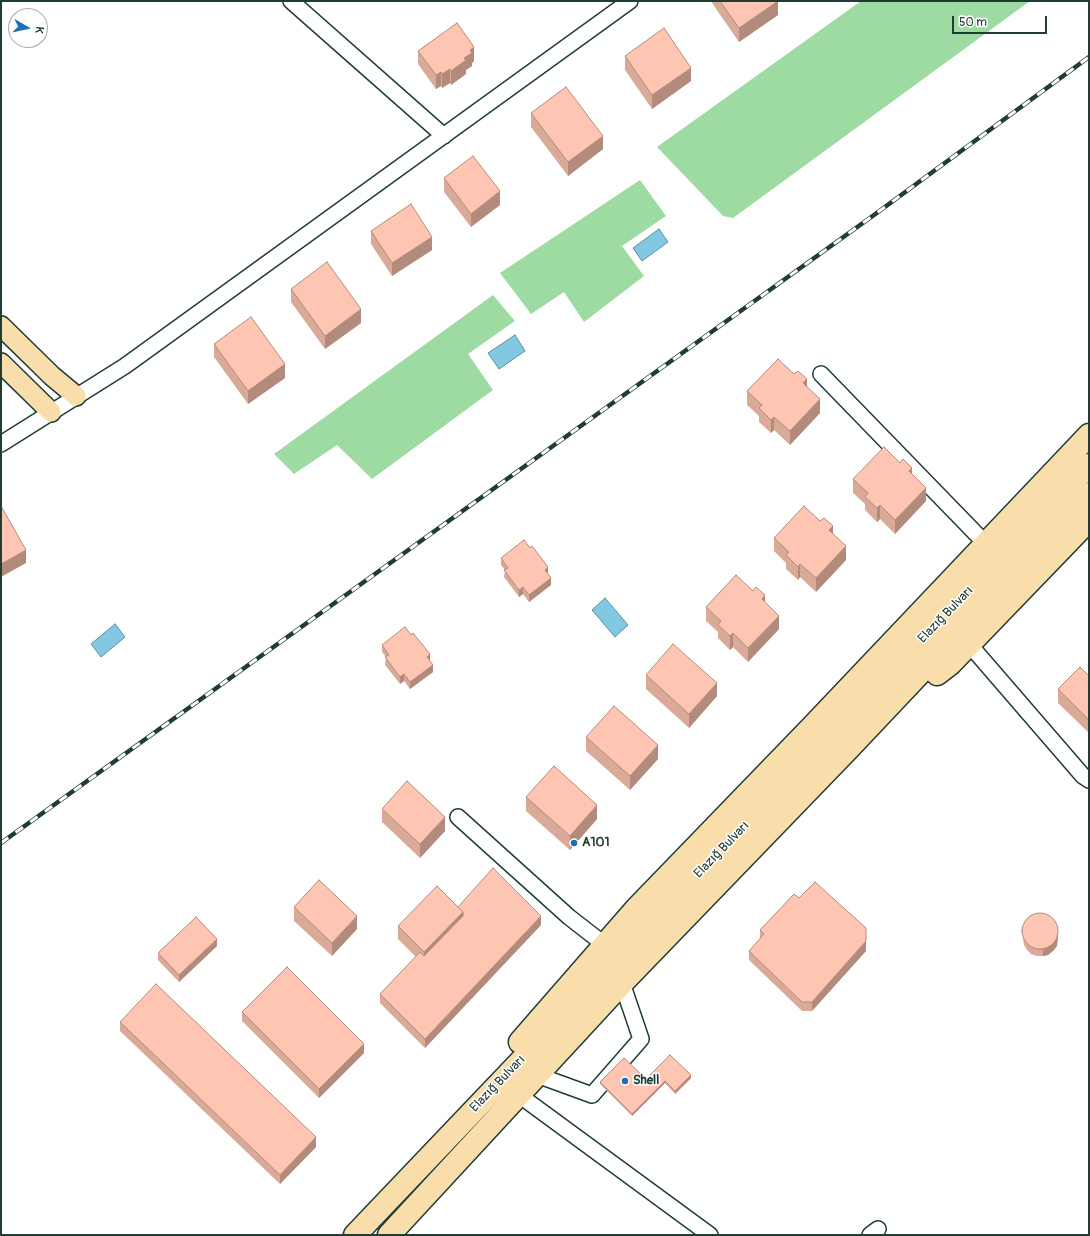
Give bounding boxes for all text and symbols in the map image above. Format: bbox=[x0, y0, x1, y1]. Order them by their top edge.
north arrow bbox=[8, 8, 48, 48]
scale bar bbox=[954, 8, 1049, 34]
text: 50 m bbox=[959, 15, 987, 30]
text: K bbox=[32, 25, 46, 34]
street label: Elazığ Bulvarı bbox=[915, 583, 977, 647]
street label: Elazığ Bulvarı bbox=[691, 818, 753, 882]
place label: A101 bbox=[582, 835, 609, 851]
marker: A101 bbox=[569, 838, 579, 848]
street label: Elazığ Bulvarı bbox=[467, 1052, 529, 1116]
place label: Shell bbox=[633, 1073, 659, 1089]
marker: Shell bbox=[620, 1076, 630, 1086]

